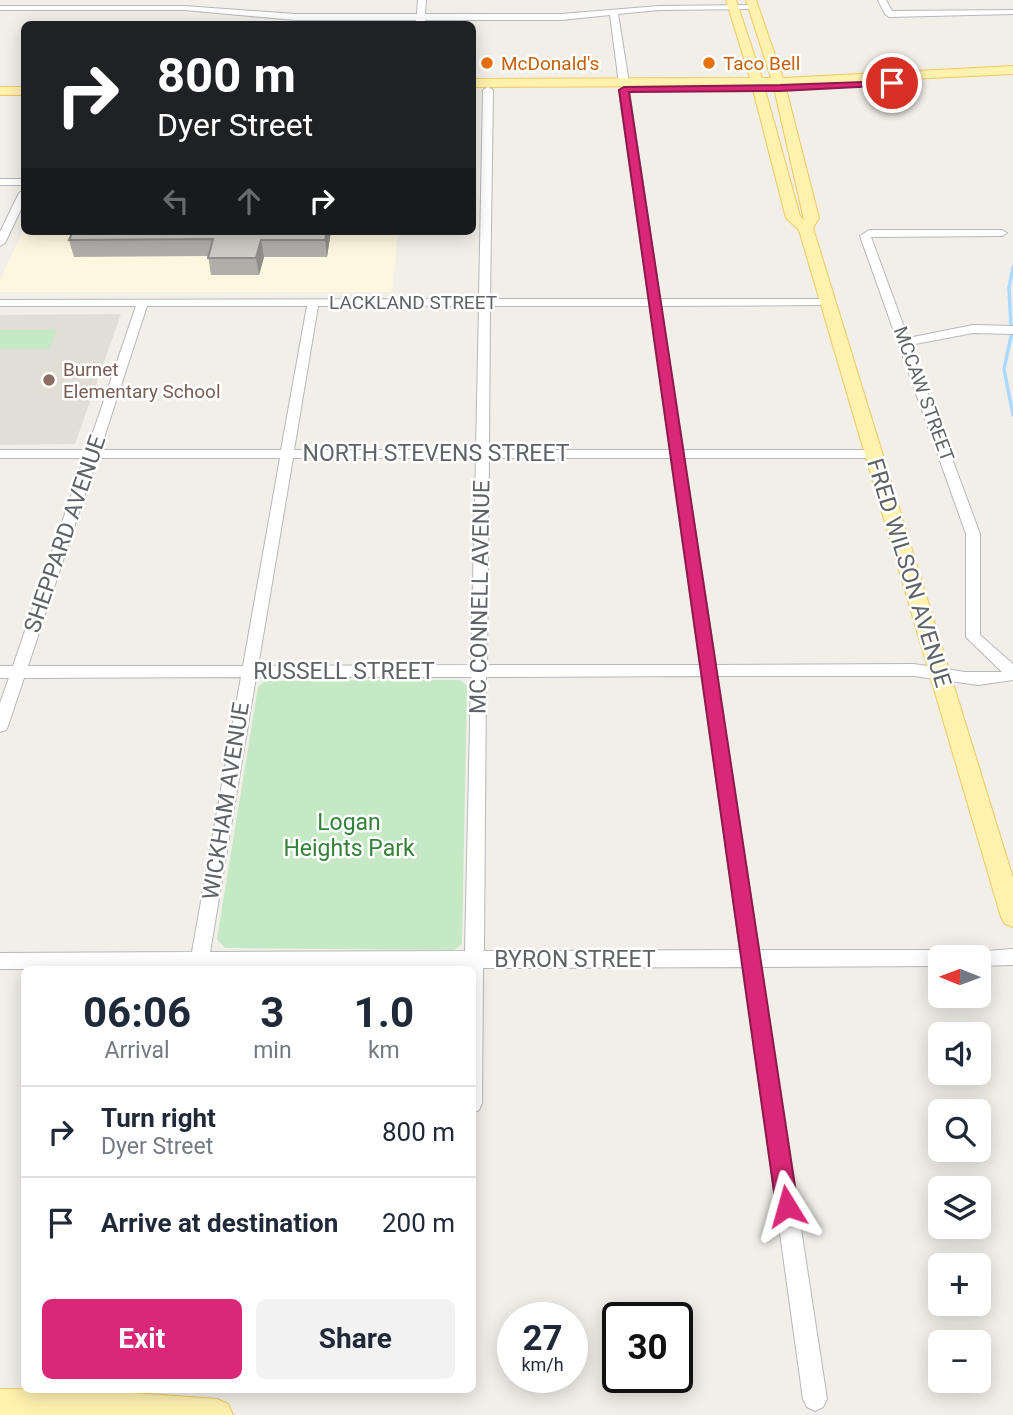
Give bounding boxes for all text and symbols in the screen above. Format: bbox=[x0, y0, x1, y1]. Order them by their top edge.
text: 800 m bbox=[157, 47, 296, 104]
icon: right bbox=[42, 49, 133, 140]
place label: McDonald's bbox=[501, 52, 599, 75]
place label: Taco Bell bbox=[723, 52, 800, 75]
pin bbox=[862, 53, 922, 113]
marker: McDonald's bbox=[479, 55, 495, 71]
marker: Taco Bell bbox=[701, 55, 717, 71]
icon: arrive bbox=[873, 64, 911, 102]
text: Dyer Street bbox=[157, 106, 313, 144]
icon: left bbox=[157, 182, 195, 220]
icon: ahead bbox=[230, 182, 268, 220]
icon: right bbox=[303, 182, 341, 220]
street label: LACKLAND STREET bbox=[329, 291, 497, 314]
street label: MCCAW STREET bbox=[889, 323, 959, 465]
place label: Burnet Elementary School bbox=[63, 358, 221, 403]
marker: Burnet Elementary School bbox=[41, 372, 57, 388]
street label: SHEPPARD AVENUE bbox=[19, 432, 111, 636]
street label: NORTH STEVENS STREET bbox=[303, 440, 570, 467]
street label: FRED WILSON AVENUE bbox=[861, 455, 957, 691]
street label: MC CONNELL AVENUE bbox=[464, 480, 496, 714]
street label: RUSSELL STREET bbox=[253, 658, 435, 685]
street label: WICKHAM AVENUE bbox=[197, 700, 255, 902]
park label: Logan Heights Park bbox=[283, 809, 415, 862]
north arrow bbox=[928, 945, 990, 1008]
map controls bbox=[928, 945, 991, 1393]
street label: BYRON STREET bbox=[494, 946, 656, 973]
text: 06:06 bbox=[83, 988, 191, 1037]
text: 3 bbox=[260, 988, 284, 1037]
text: 1.0 bbox=[354, 988, 414, 1037]
button: sound bbox=[928, 1022, 991, 1085]
text: Arrival bbox=[104, 1037, 170, 1064]
text: min bbox=[253, 1037, 292, 1064]
text: km bbox=[368, 1037, 400, 1064]
button: search bbox=[928, 1099, 991, 1162]
text: Turn right bbox=[101, 1103, 216, 1133]
icon: right bbox=[42, 1113, 80, 1151]
text: 800 m bbox=[382, 1117, 455, 1147]
text: Dyer Street bbox=[101, 1133, 213, 1160]
position arrow bbox=[750, 1169, 824, 1243]
button: layers bbox=[928, 1176, 991, 1239]
icon: arrive bbox=[42, 1204, 80, 1242]
text: Arrive at destination bbox=[101, 1208, 338, 1238]
text: 200 m bbox=[382, 1208, 455, 1238]
button: + bbox=[928, 1253, 991, 1316]
button: Exit bbox=[42, 1299, 242, 1379]
button: Share bbox=[256, 1299, 455, 1379]
speed limit sign: 30 bbox=[602, 1302, 693, 1393]
text: 27 bbox=[522, 1318, 563, 1359]
button: − bbox=[928, 1330, 991, 1393]
text: km/h bbox=[521, 1354, 564, 1375]

